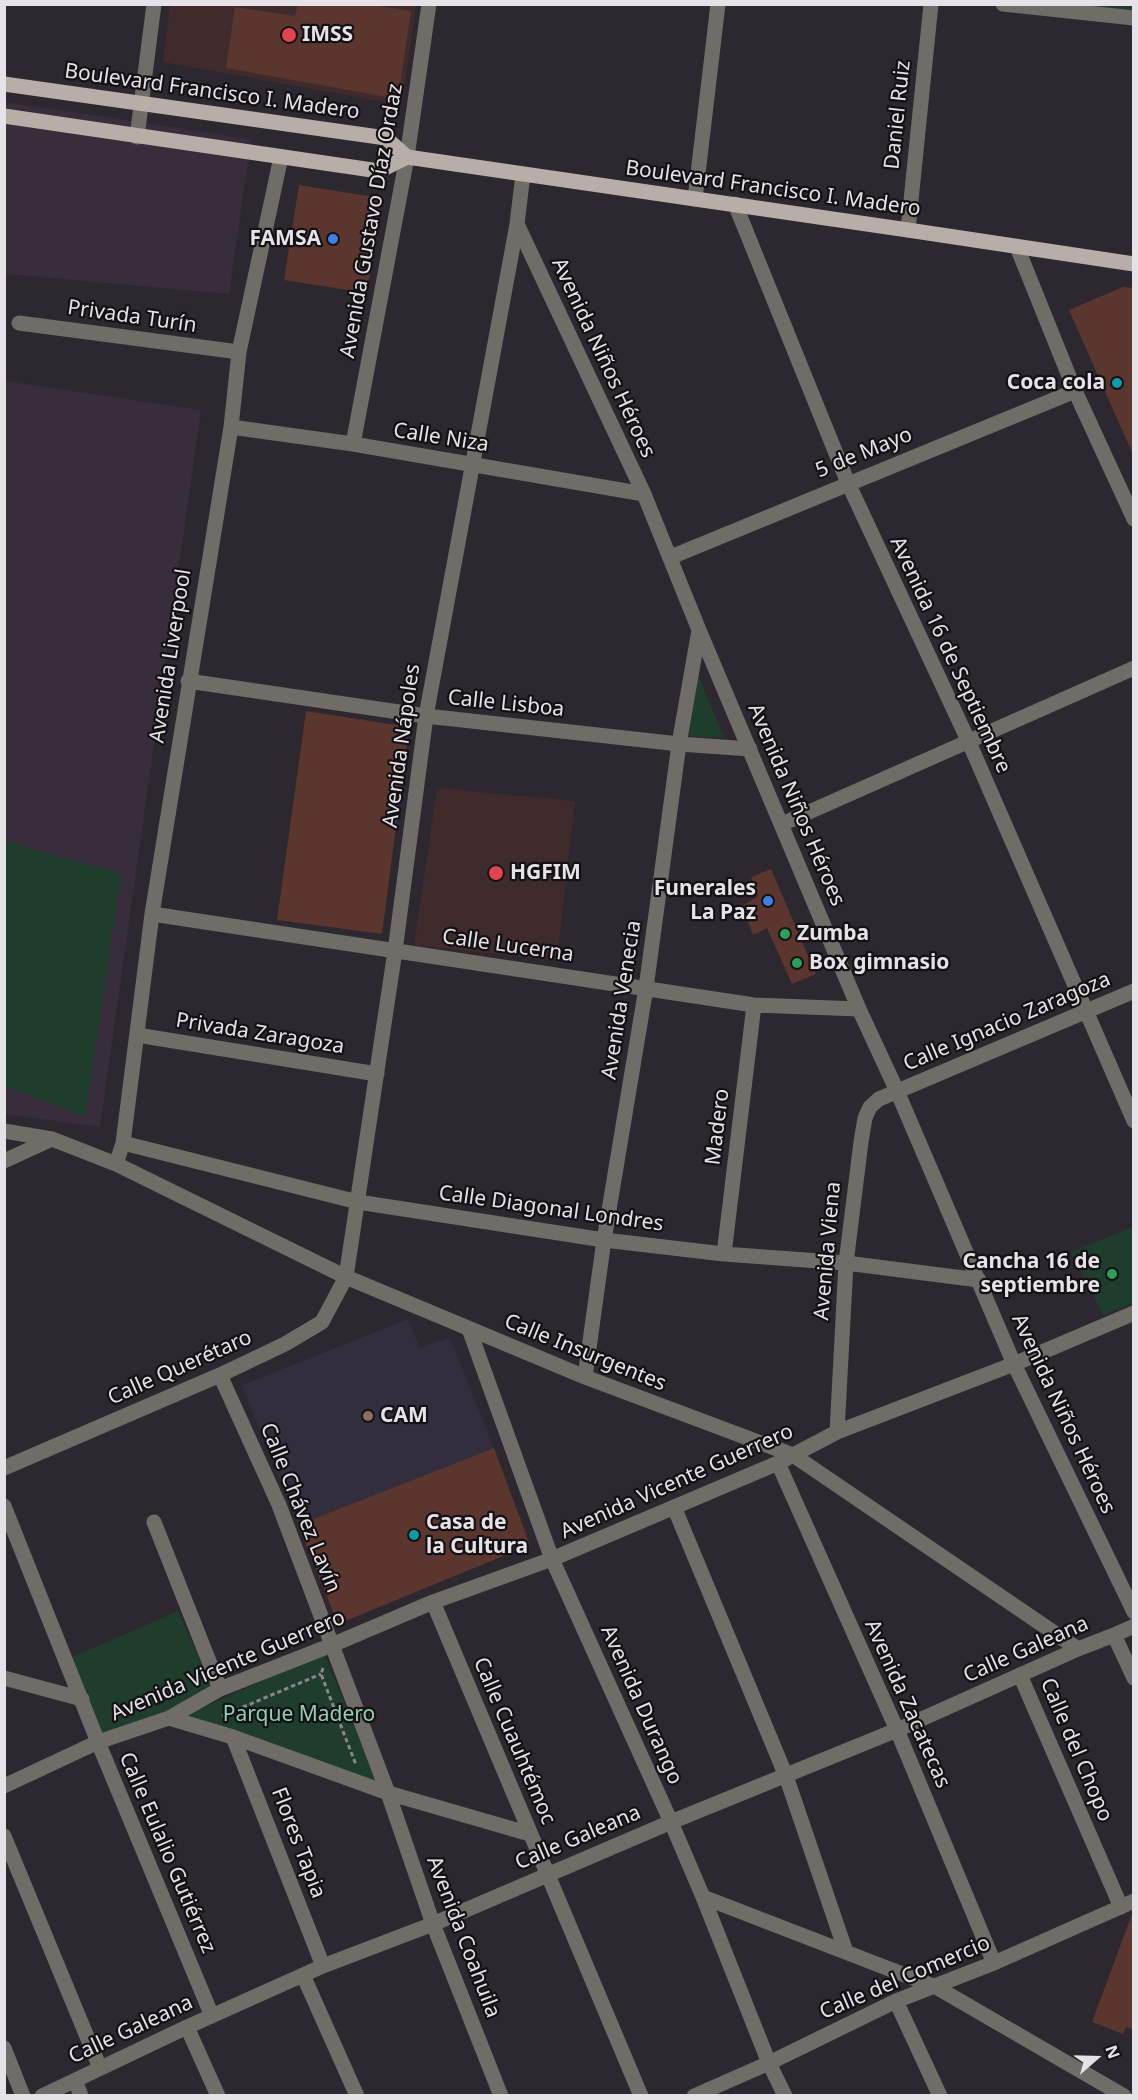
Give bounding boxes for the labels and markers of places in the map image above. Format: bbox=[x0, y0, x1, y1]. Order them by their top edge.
place label: IMSS bbox=[302, 22, 353, 48]
marker: IMSS bbox=[280, 26, 298, 44]
place label: FAMSA bbox=[249, 226, 321, 252]
marker: FAMSA bbox=[326, 232, 340, 246]
place label: Coca cola bbox=[1007, 370, 1105, 396]
marker: Coca cola bbox=[1110, 376, 1124, 390]
place label: HGFIM bbox=[510, 860, 581, 886]
marker: HGFIM bbox=[487, 864, 505, 882]
place label: Funerales La Paz bbox=[654, 876, 756, 926]
marker: Funerales La Paz bbox=[761, 894, 775, 908]
place label: Zumba bbox=[797, 921, 869, 947]
marker: Zumba bbox=[778, 927, 792, 941]
place label: Box gimnasio bbox=[809, 950, 949, 976]
marker: Box gimnasio bbox=[790, 956, 804, 970]
place label: Cancha 16 de septiembre bbox=[962, 1249, 1100, 1299]
marker: Cancha 16 de septiembre bbox=[1105, 1267, 1119, 1281]
place label: CAM bbox=[380, 1403, 428, 1429]
marker: CAM bbox=[361, 1409, 375, 1423]
place label: Casa de la Cultura bbox=[426, 1510, 528, 1560]
marker: Casa de la Cultura bbox=[407, 1528, 421, 1542]

